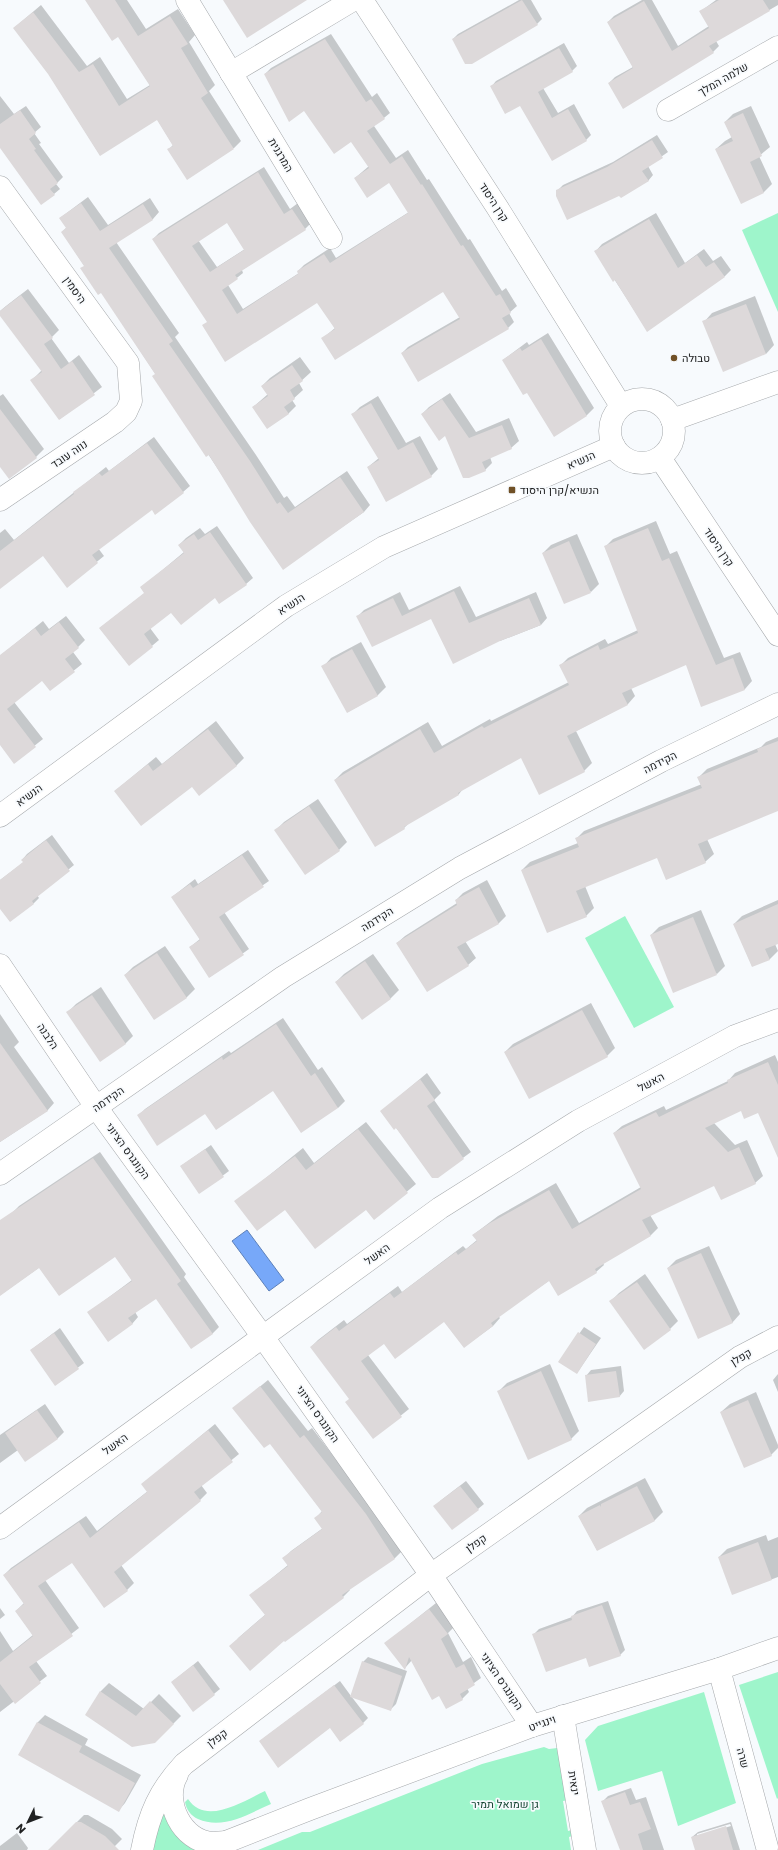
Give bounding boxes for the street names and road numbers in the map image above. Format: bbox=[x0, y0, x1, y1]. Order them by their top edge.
street label: שלמה המלך bbox=[695, 58, 751, 100]
street label: המרגנית bbox=[265, 135, 297, 175]
street label: קרן היסוד bbox=[475, 179, 513, 225]
street label: היסמין bbox=[60, 273, 90, 307]
street label: נווה עובד bbox=[48, 436, 90, 472]
street label: הנשיא bbox=[564, 447, 598, 473]
street label: קרן היסוד bbox=[700, 524, 738, 570]
street label: הנשיא bbox=[274, 589, 308, 619]
street label: הקידמה bbox=[640, 747, 680, 777]
street label: הנשיא bbox=[12, 780, 46, 810]
street label: הקידמה bbox=[358, 903, 396, 935]
street label: הלבנה bbox=[33, 1020, 63, 1052]
street label: האשל bbox=[635, 1068, 667, 1096]
street label: הקידמה bbox=[89, 1082, 127, 1116]
street label: הקונגרס הציוני bbox=[102, 1119, 154, 1183]
street label: האשל bbox=[361, 1239, 393, 1269]
street label: קפלן bbox=[727, 1344, 755, 1370]
street label: הקונגרס הציוני bbox=[292, 1382, 344, 1446]
street label: האשל bbox=[99, 1429, 131, 1459]
street label: קפלן bbox=[462, 1530, 490, 1556]
street label: הקונגרס הציוני bbox=[477, 1649, 527, 1713]
street label: וינגייט bbox=[526, 1711, 558, 1735]
street label: קפלן bbox=[203, 1725, 231, 1751]
street label: שרה bbox=[733, 1746, 753, 1770]
street label: ינאית bbox=[564, 1770, 584, 1796]

